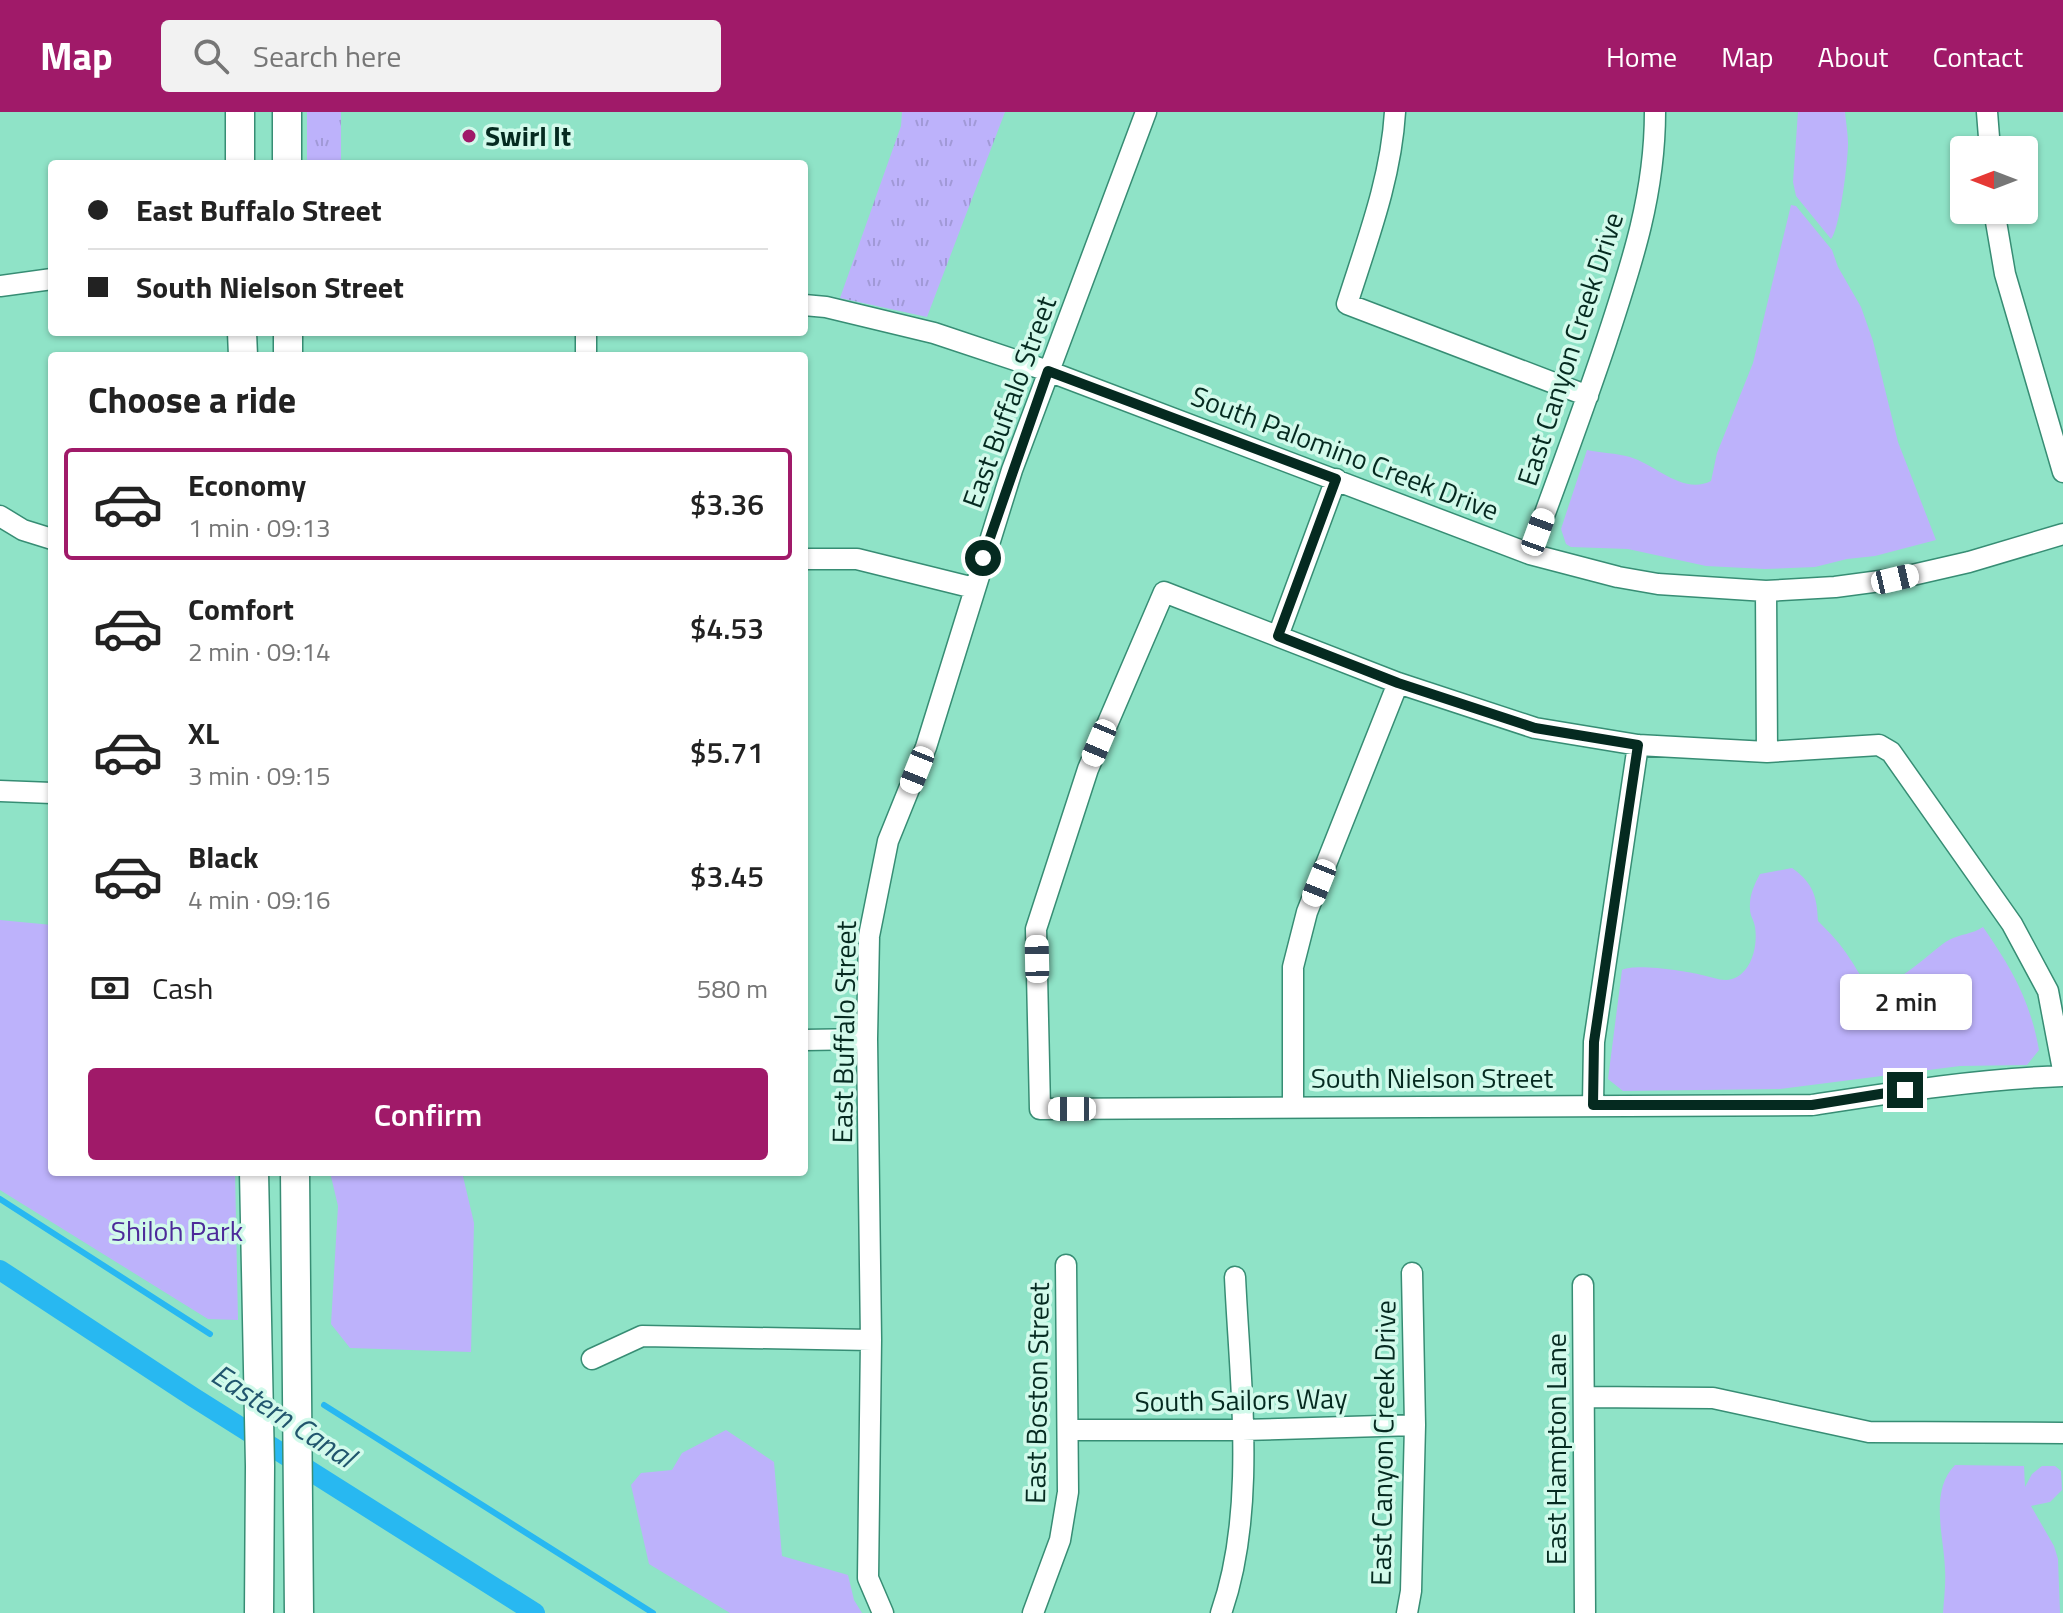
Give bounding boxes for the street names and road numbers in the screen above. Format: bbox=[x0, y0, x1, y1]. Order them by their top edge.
street label: East Canyon Creek Drive bbox=[1505, 206, 1634, 491]
street label: East Buffalo Street bbox=[950, 290, 1067, 514]
street label: South Palomino Creek Drive bbox=[1185, 374, 1505, 531]
street label: East Buffalo Street bbox=[820, 920, 867, 1144]
street label: South Nielson Street bbox=[1311, 1056, 1554, 1099]
street label: East Boston Street bbox=[1013, 1282, 1060, 1504]
street label: East Canyon Creek Drive bbox=[1359, 1300, 1406, 1586]
street label: East Hampton Lane bbox=[1534, 1333, 1577, 1565]
street label: South Sailors Way bbox=[1134, 1376, 1348, 1423]

